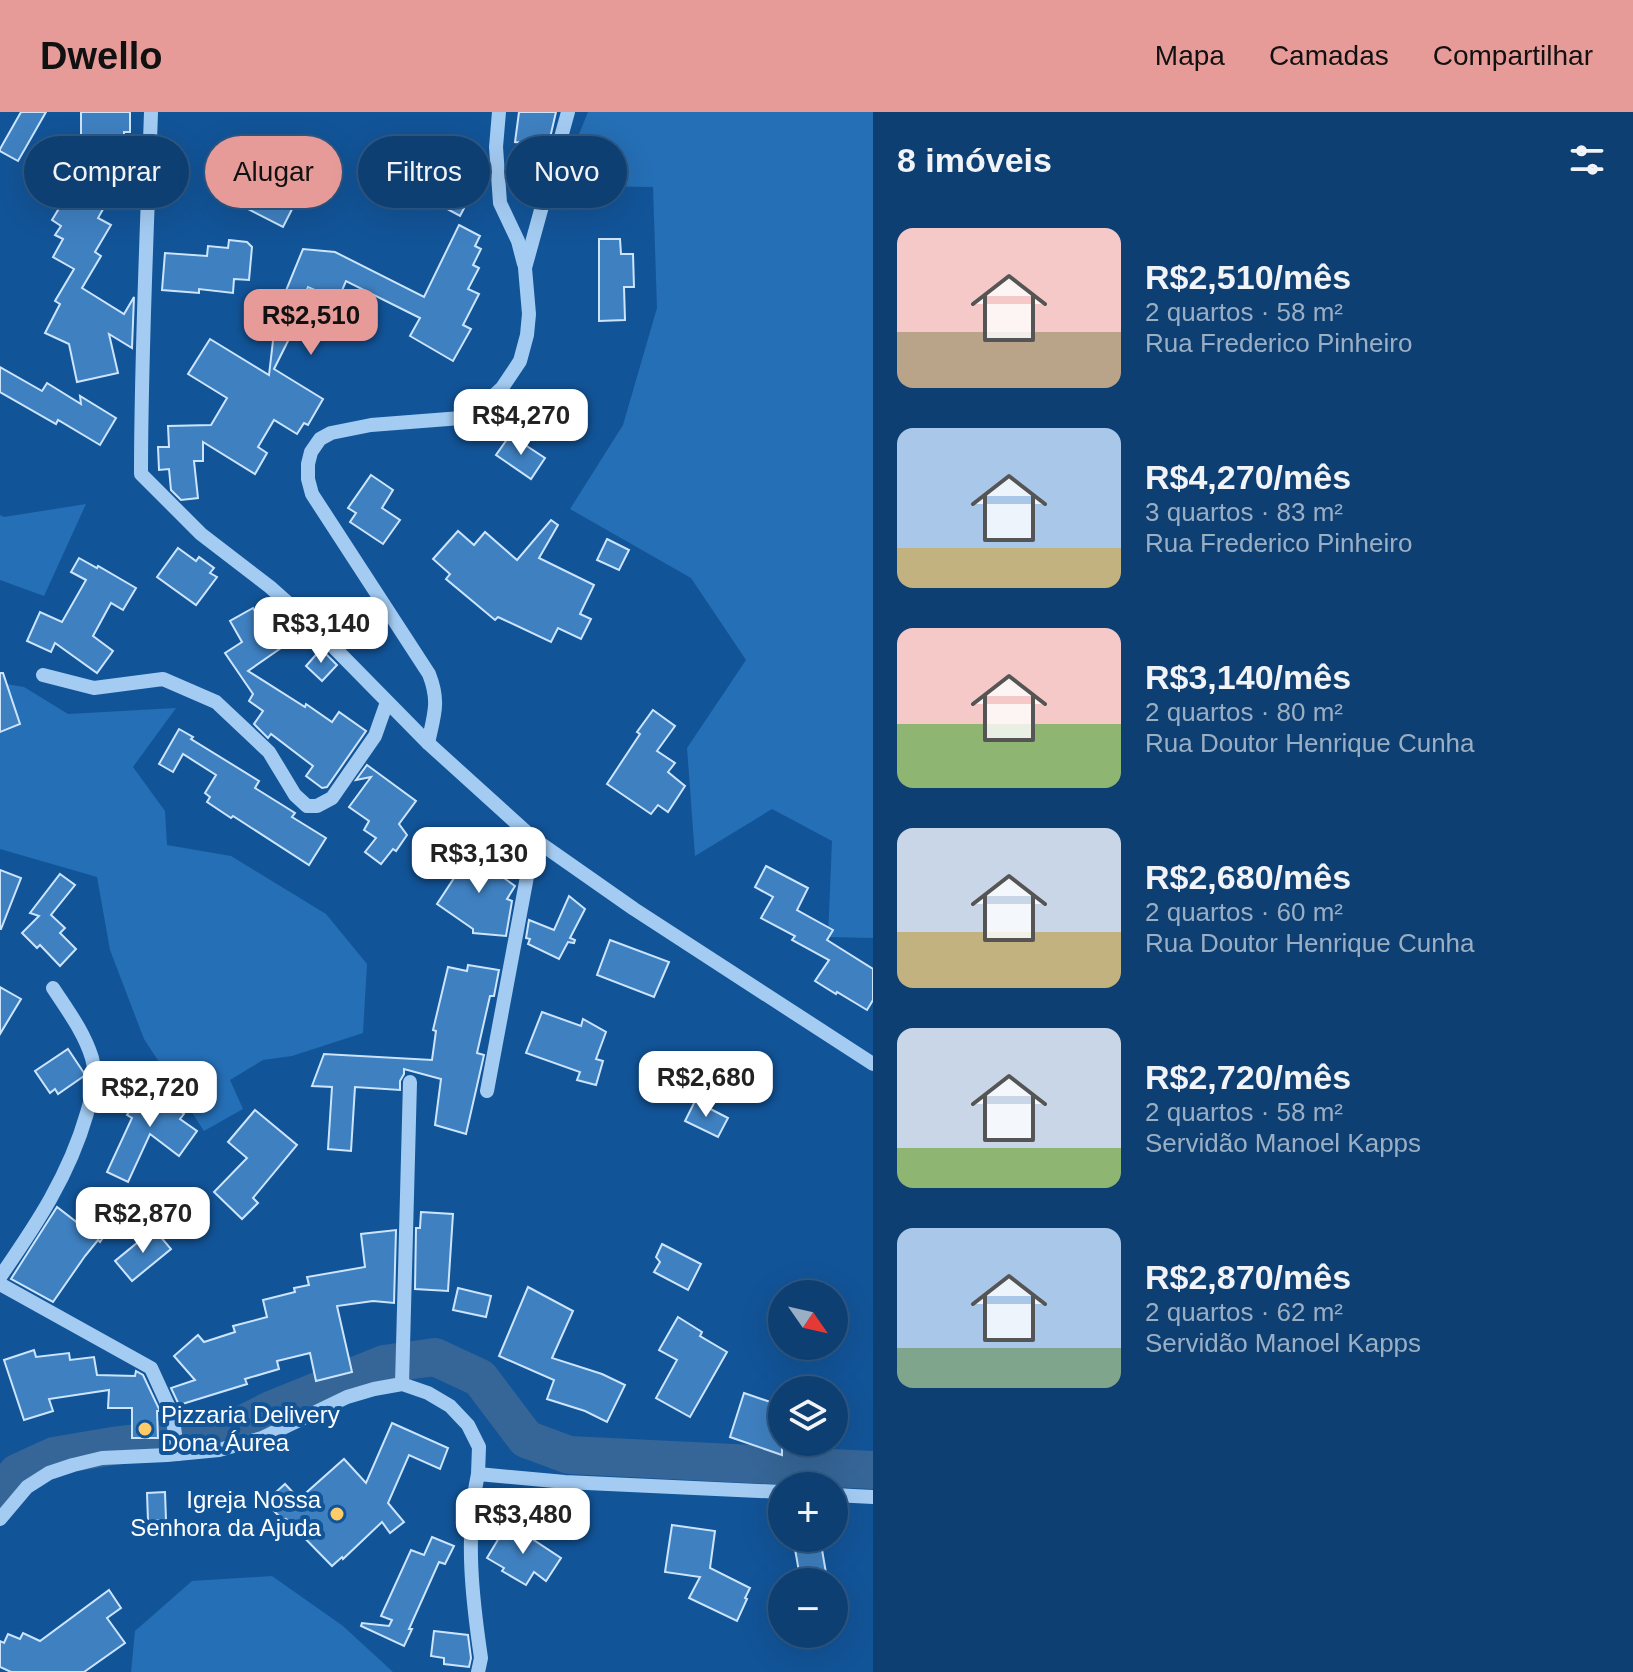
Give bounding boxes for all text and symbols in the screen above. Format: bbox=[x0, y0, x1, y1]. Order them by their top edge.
text: Dwello bbox=[40, 35, 162, 77]
text: Mapa bbox=[1155, 40, 1225, 71]
text: Camadas bbox=[1269, 40, 1389, 71]
text: Compartilhar bbox=[1433, 40, 1593, 71]
chip: Comprar bbox=[24, 136, 189, 208]
chip: Alugar bbox=[205, 136, 342, 208]
chip: Filtros bbox=[358, 136, 490, 208]
chip: Novo bbox=[506, 136, 627, 208]
icon: filters bbox=[1565, 138, 1609, 182]
text: 8 imóveis bbox=[897, 141, 1052, 179]
text: R$2,510/mês bbox=[1145, 258, 1351, 296]
icon: home bbox=[961, 260, 1057, 356]
pin: R$2,510 bbox=[237, 289, 385, 357]
text: 2 quartos · 58 m² bbox=[1145, 297, 1343, 327]
text: R$2,510 bbox=[262, 300, 360, 330]
text: Rua Frederico Pinheiro bbox=[1145, 328, 1412, 358]
pin: R$4,270 bbox=[447, 389, 595, 457]
text: R$4,270 bbox=[472, 400, 570, 430]
text: R$4,270/mês bbox=[1145, 458, 1351, 496]
icon: home bbox=[961, 460, 1057, 556]
text: 3 quartos · 83 m² bbox=[1145, 497, 1343, 527]
text: Rua Frederico Pinheiro bbox=[1145, 528, 1412, 558]
pin: R$3,140 bbox=[247, 597, 395, 665]
text: R$3,140 bbox=[272, 608, 370, 638]
text: R$3,140/mês bbox=[1145, 658, 1351, 696]
icon: home bbox=[961, 660, 1057, 756]
text: 2 quartos · 80 m² bbox=[1145, 697, 1343, 727]
text: Rua Doutor Henrique Cunha bbox=[1145, 728, 1475, 758]
pin: R$3,130 bbox=[405, 827, 553, 895]
text: R$3,130 bbox=[430, 838, 528, 868]
text: R$2,680/mês bbox=[1145, 858, 1351, 896]
icon: home bbox=[961, 860, 1057, 956]
text: 2 quartos · 60 m² bbox=[1145, 897, 1343, 927]
text: Rua Doutor Henrique Cunha bbox=[1145, 928, 1475, 958]
pin: R$2,680 bbox=[632, 1051, 780, 1119]
text: R$2,720/mês bbox=[1145, 1058, 1351, 1096]
icon: home bbox=[961, 1060, 1057, 1156]
pin: R$2,720 bbox=[76, 1061, 224, 1129]
text: R$2,680 bbox=[657, 1062, 755, 1092]
text: R$2,720 bbox=[101, 1072, 199, 1102]
text: 2 quartos · 58 m² bbox=[1145, 1097, 1343, 1127]
text: Servidão Manoel Kapps bbox=[1145, 1128, 1421, 1158]
pin: R$2,870 bbox=[69, 1187, 217, 1255]
text: R$2,870 bbox=[94, 1198, 192, 1228]
text: R$2,870/mês bbox=[1145, 1258, 1351, 1296]
icon: home bbox=[961, 1260, 1057, 1356]
north arrow bbox=[768, 1280, 848, 1360]
map controls bbox=[768, 1280, 848, 1648]
text: 2 quartos · 62 m² bbox=[1145, 1297, 1343, 1327]
text: Servidão Manoel Kapps bbox=[1145, 1328, 1421, 1358]
button: layers bbox=[768, 1376, 848, 1456]
place label: Pizzaria Delivery Dona Áurea bbox=[161, 1401, 340, 1456]
marker: Pizzaria Delivery Dona Áurea bbox=[136, 1420, 154, 1438]
button: + bbox=[768, 1472, 848, 1552]
place label: Igreja Nossa Senhora da Ajuda bbox=[130, 1486, 322, 1541]
pin: R$3,480 bbox=[449, 1488, 597, 1556]
text: R$3,480 bbox=[474, 1499, 572, 1529]
marker: Igreja Nossa Senhora da Ajuda bbox=[328, 1505, 346, 1523]
button: − bbox=[768, 1568, 848, 1648]

